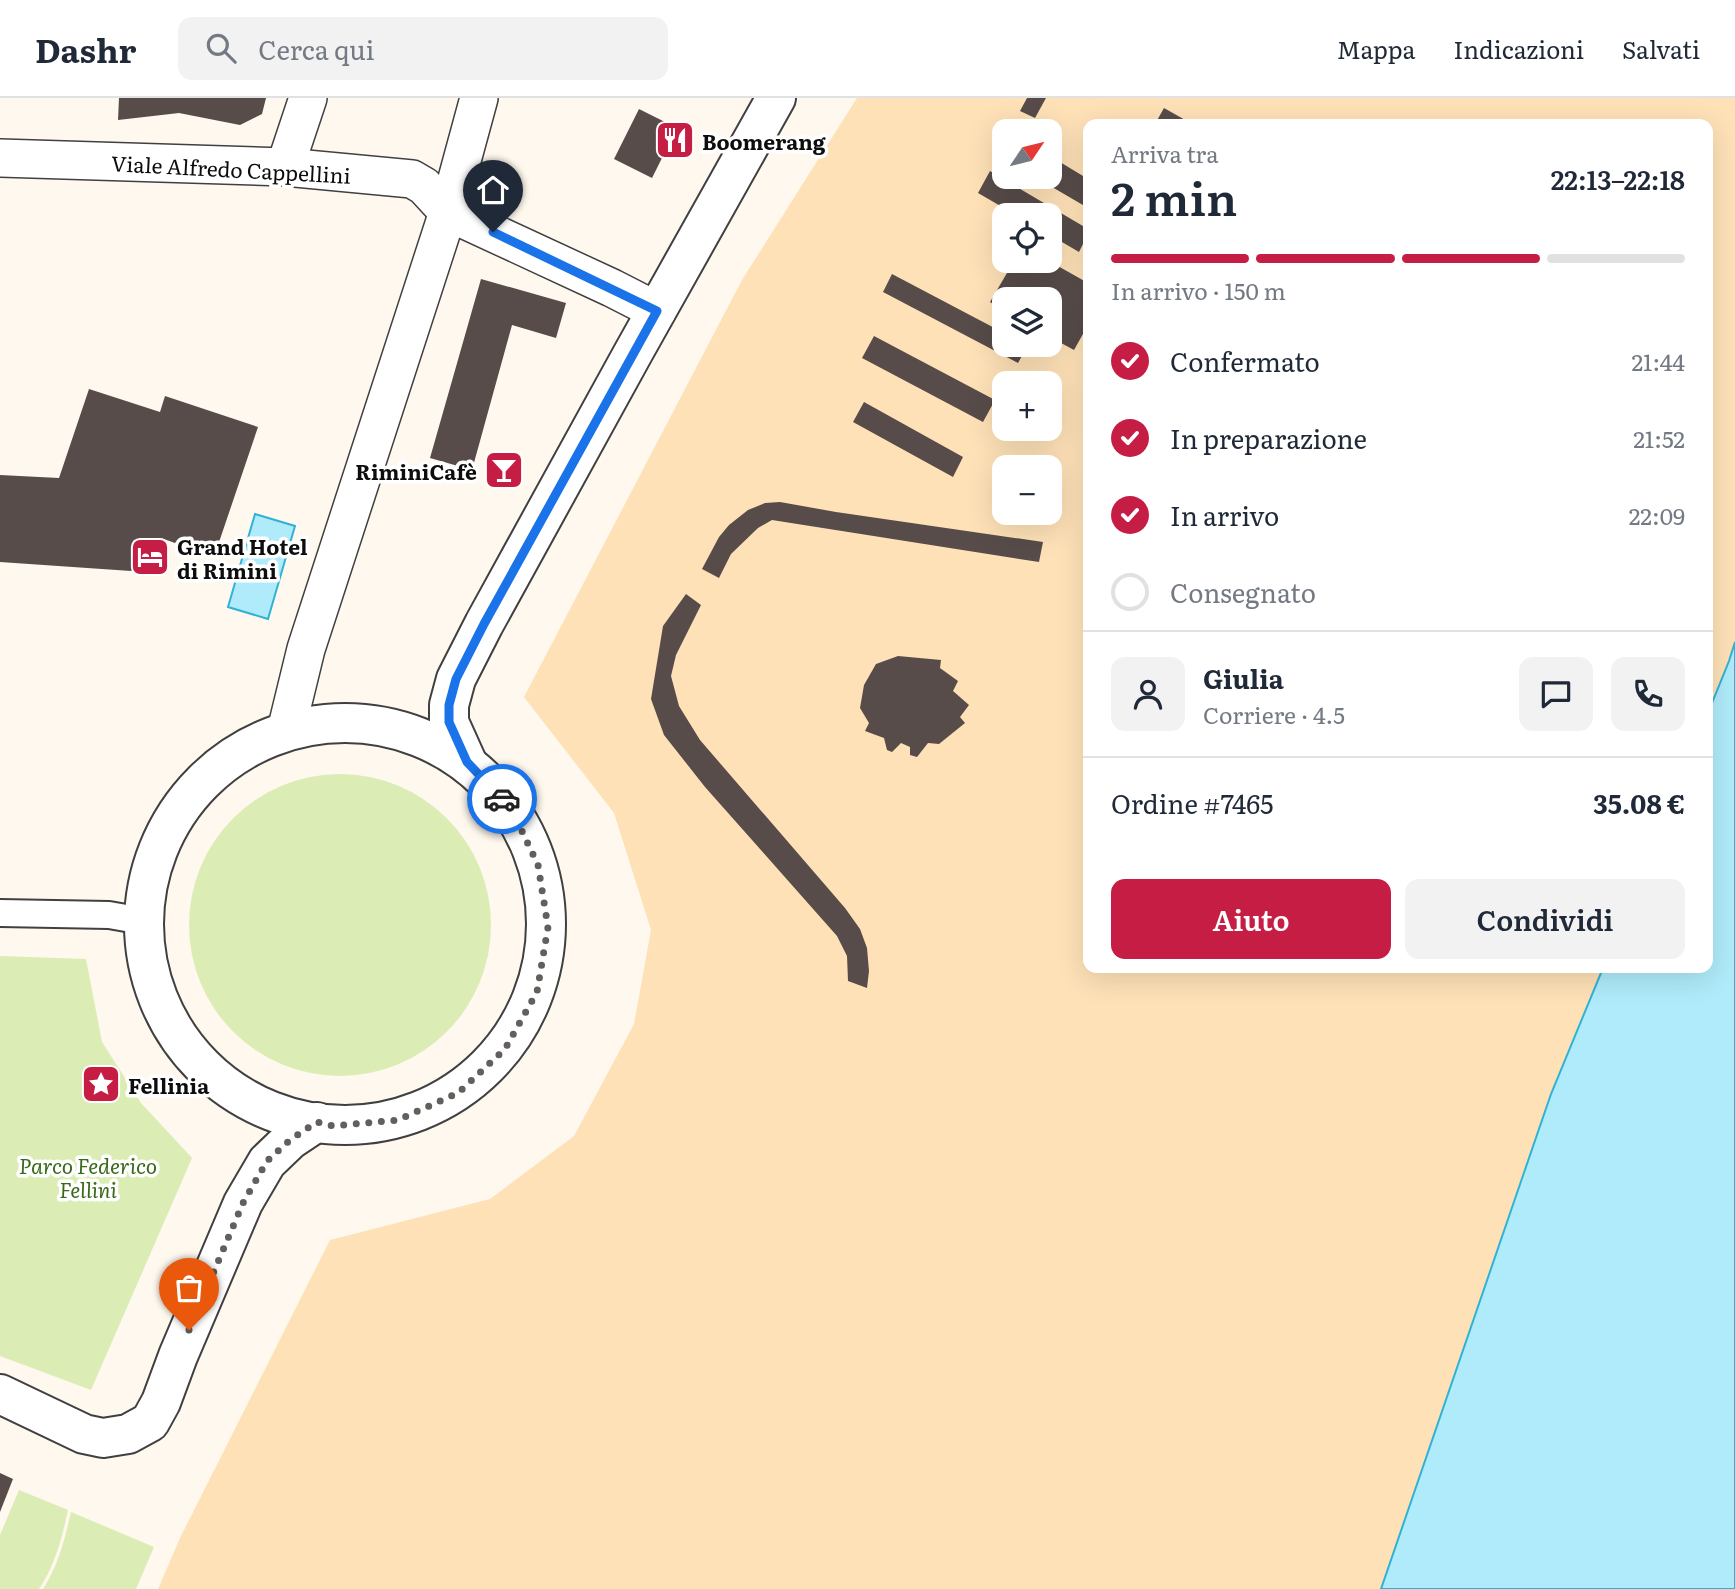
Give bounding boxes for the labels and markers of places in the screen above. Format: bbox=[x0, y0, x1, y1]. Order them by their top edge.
restaurant icon: Boomerang bbox=[654, 119, 696, 161]
place label: Boomerang bbox=[702, 125, 826, 156]
pin bbox=[463, 160, 523, 232]
bar icon: RiminiCafè bbox=[483, 449, 525, 491]
place label: RiminiCafè bbox=[355, 455, 477, 486]
place label: Grand Hotel di Rimini bbox=[177, 530, 308, 585]
hotel icon: Grand Hotel di Rimini bbox=[129, 536, 171, 578]
place icon: Fellinia bbox=[80, 1063, 122, 1105]
place label: Fellinia bbox=[128, 1069, 210, 1100]
pin bbox=[159, 1258, 219, 1330]

